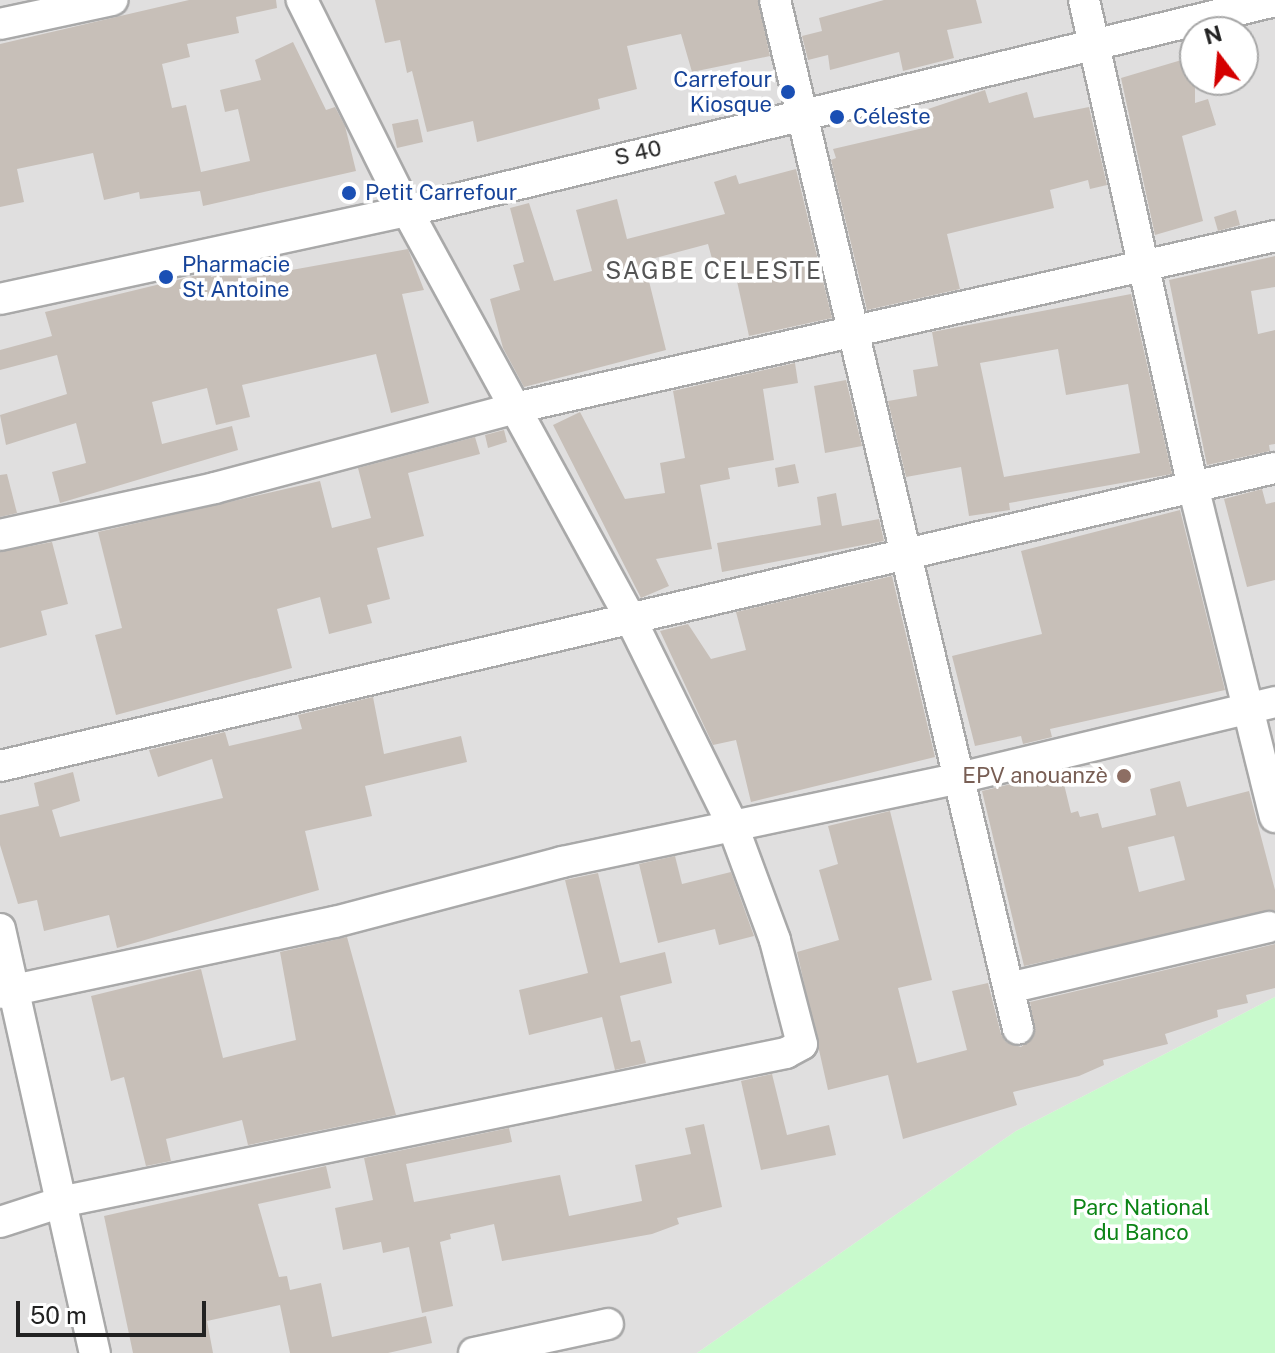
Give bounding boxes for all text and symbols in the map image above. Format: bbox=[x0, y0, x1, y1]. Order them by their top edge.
north arrow bbox=[1179, 16, 1259, 96]
text: N bbox=[1201, 20, 1225, 50]
place label: Carrefour Kiosque bbox=[673, 66, 772, 118]
marker: Carrefour Kiosque bbox=[779, 83, 797, 101]
place label: Céleste bbox=[853, 104, 931, 130]
marker: Céleste bbox=[828, 108, 846, 126]
street label: S 40 bbox=[612, 135, 664, 171]
place label: Petit Carrefour bbox=[365, 180, 517, 206]
marker: Petit Carrefour bbox=[340, 184, 358, 202]
place label: Pharmacie St Antoine bbox=[182, 251, 290, 302]
district label: SAGBE CELESTE bbox=[605, 257, 823, 285]
marker: Pharmacie St Antoine bbox=[157, 268, 175, 286]
place label: EPV anouanzè bbox=[962, 763, 1108, 789]
marker: EPV anouanzè bbox=[1115, 767, 1133, 785]
park label: Parc National du Banco bbox=[1072, 1194, 1210, 1246]
scale bar bbox=[20, 1285, 210, 1335]
text: 50 m bbox=[30, 1301, 87, 1329]

